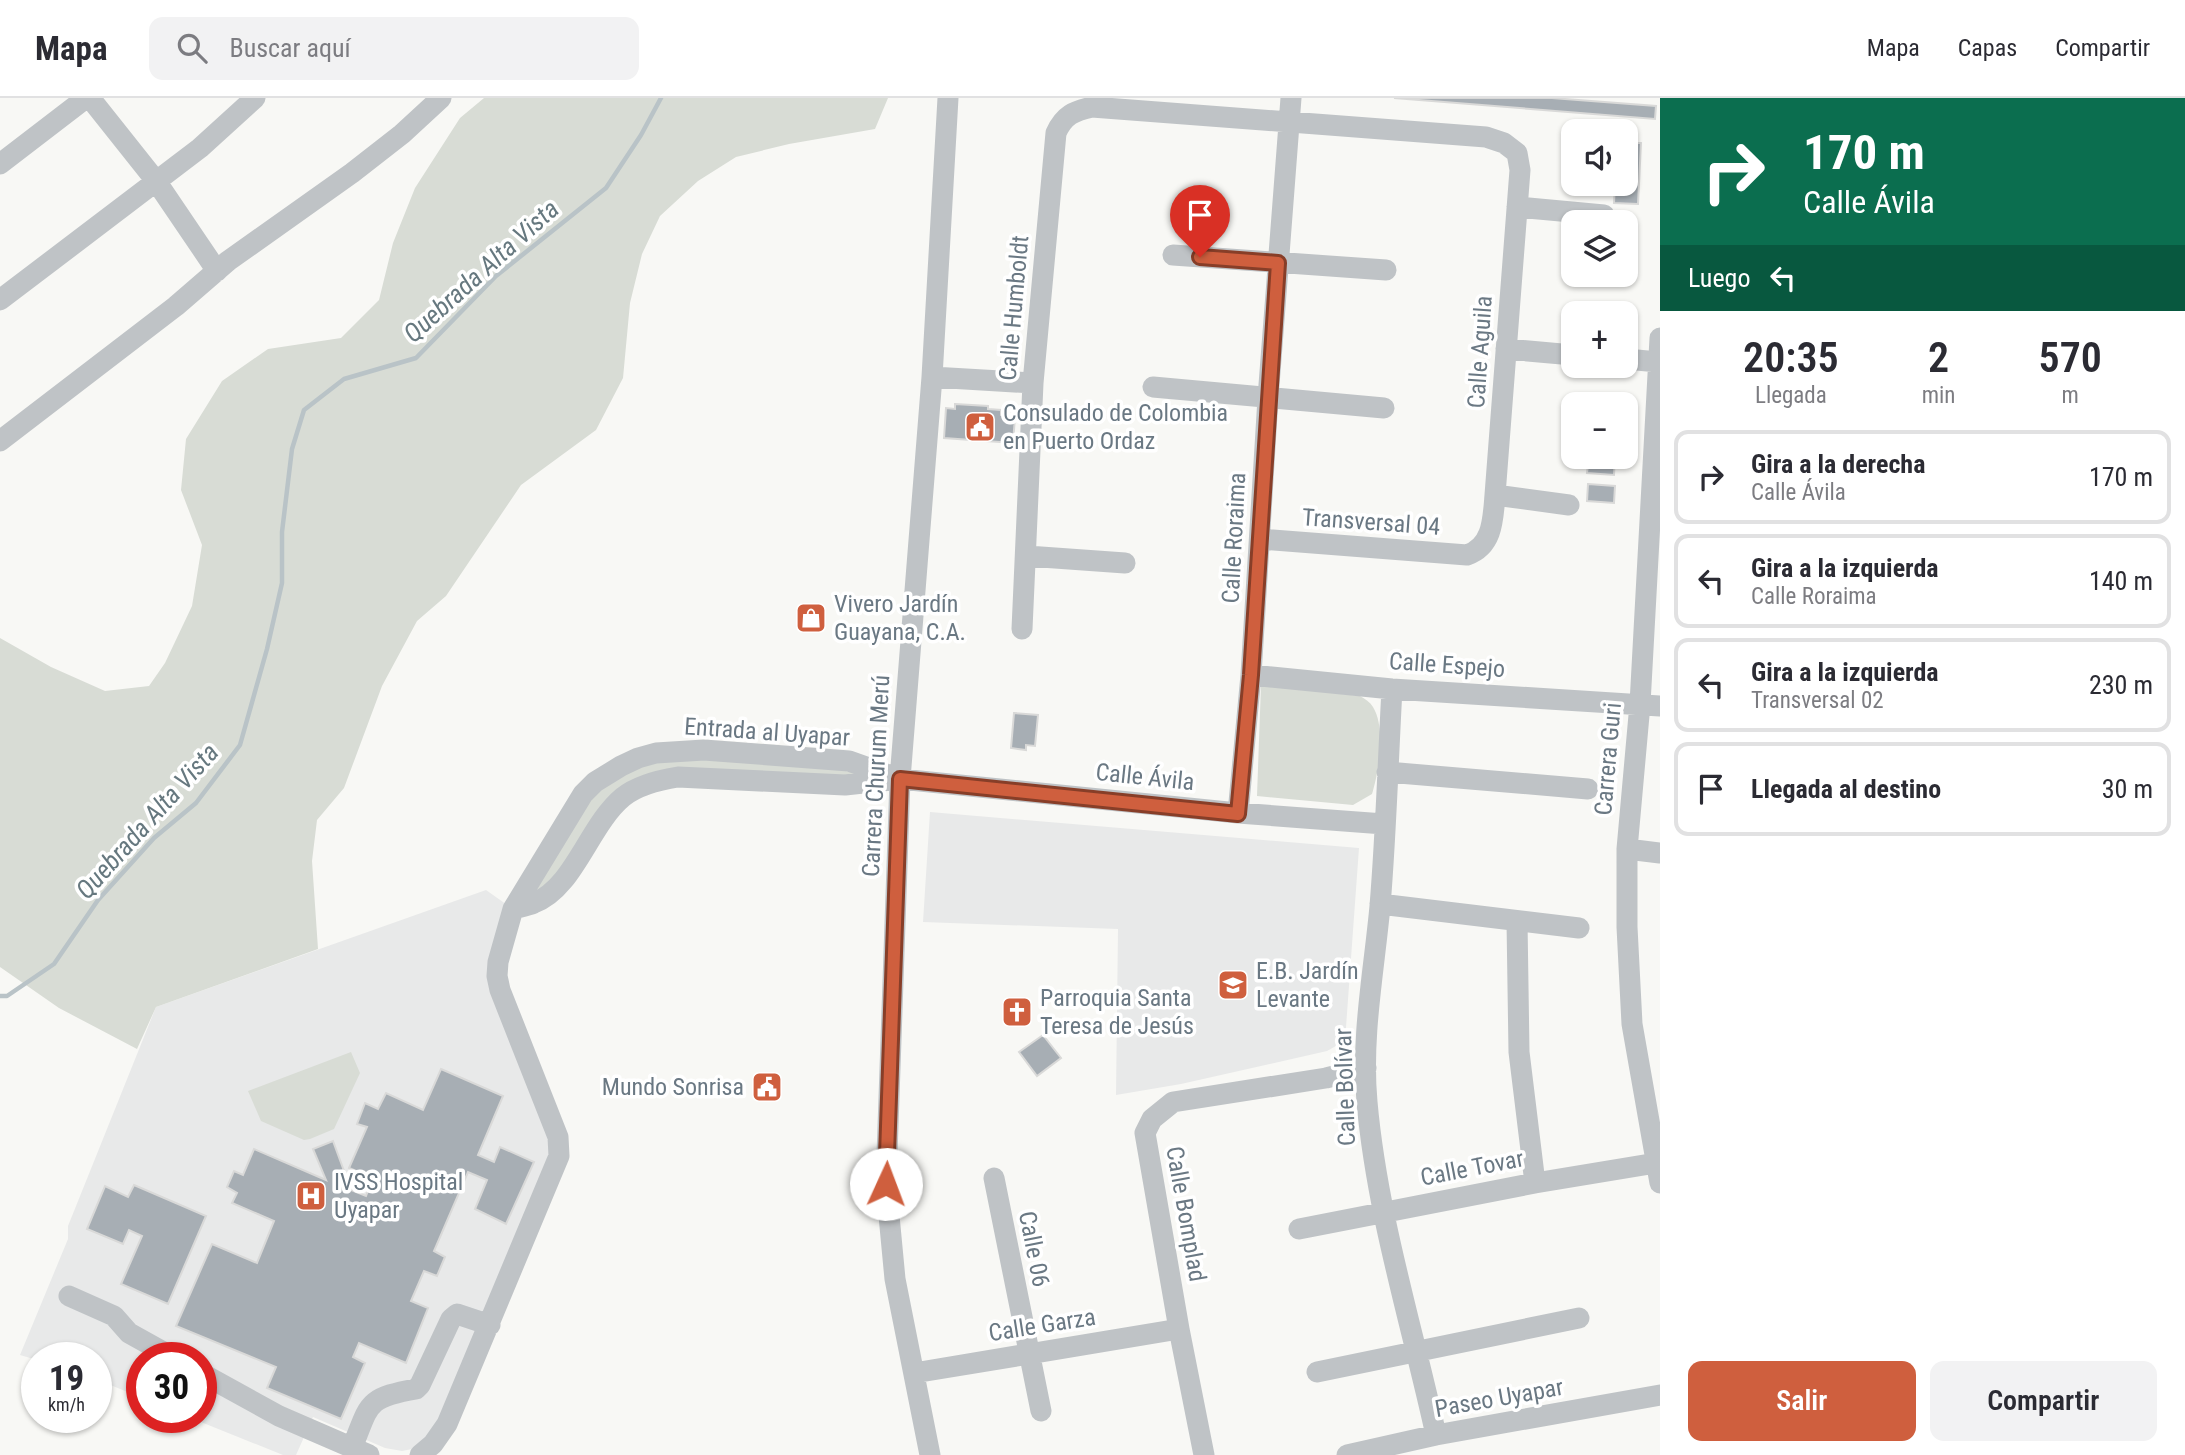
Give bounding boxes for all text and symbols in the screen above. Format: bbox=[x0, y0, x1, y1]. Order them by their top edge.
search box bbox=[149, 17, 639, 80]
text: Mapa bbox=[35, 29, 107, 68]
icon: search bbox=[173, 29, 211, 67]
text: Buscar aquí bbox=[229, 33, 351, 63]
text: Mapa bbox=[1867, 34, 1920, 62]
text: Capas bbox=[1958, 34, 2017, 62]
text: Compartir bbox=[2055, 34, 2150, 62]
map controls bbox=[1561, 119, 1638, 469]
button: sound bbox=[1561, 119, 1638, 196]
text: 170 m bbox=[1803, 124, 1925, 181]
icon: right bbox=[1688, 126, 1779, 217]
text: Calle Ávila bbox=[1803, 183, 1935, 221]
pin bbox=[1170, 185, 1230, 257]
water label: Quebrada Alta Vista bbox=[397, 194, 565, 348]
icon: arrive bbox=[1181, 196, 1219, 234]
button: layers bbox=[1561, 210, 1638, 287]
street label: Calle Humboldt bbox=[994, 234, 1034, 382]
icon: left bbox=[1764, 259, 1802, 297]
text: Luego bbox=[1688, 263, 1750, 293]
street label: Calle Aguila bbox=[1462, 295, 1498, 409]
button: + bbox=[1561, 301, 1638, 378]
text: 20:35 bbox=[1743, 333, 1839, 382]
text: 2 bbox=[1928, 333, 1949, 382]
text: 570 bbox=[2039, 333, 2102, 382]
text: Llegada bbox=[1755, 382, 1827, 409]
text: min bbox=[1922, 382, 1955, 409]
text: m bbox=[2062, 382, 2079, 409]
button: − bbox=[1561, 392, 1638, 469]
place label: Consulado de Colombia en Puerto Ordaz bbox=[1003, 399, 1228, 455]
public building icon: Consulado de Colombia en Puerto Ordaz bbox=[963, 410, 997, 444]
text: Gira a la derecha bbox=[1751, 449, 1925, 479]
icon: right bbox=[1692, 458, 1730, 496]
text: 170 m bbox=[2089, 462, 2153, 492]
street label: Calle Roraima bbox=[1217, 472, 1251, 604]
text: Calle Ávila bbox=[1751, 479, 1846, 506]
street label: Transversal 04 bbox=[1301, 503, 1441, 541]
text: Gira a la izquierda bbox=[1751, 553, 1939, 583]
icon: left bbox=[1692, 562, 1730, 600]
text: 140 m bbox=[2089, 566, 2153, 596]
text: Calle Roraima bbox=[1751, 583, 1877, 610]
place label: Vivero Jardín Guayana, C.A. bbox=[834, 590, 966, 646]
shop icon: Vivero Jardín Guayana, C.A. bbox=[794, 601, 828, 635]
street label: Calle Espejo bbox=[1388, 647, 1506, 683]
text: Gira a la izquierda bbox=[1751, 657, 1939, 687]
icon: left bbox=[1692, 666, 1730, 704]
text: 230 m bbox=[2089, 670, 2153, 700]
street label: Carrera Churum Merú bbox=[857, 674, 895, 878]
text: Transversal 02 bbox=[1751, 687, 1884, 714]
street label: Carrera Guri bbox=[1589, 701, 1627, 817]
street label: Entrada al Uyapar bbox=[683, 712, 851, 752]
water label: Quebrada Alta Vista bbox=[70, 737, 224, 905]
street label: Calle Ávila bbox=[1094, 758, 1196, 796]
icon: arrive bbox=[1692, 770, 1730, 808]
text: Llegada al destino bbox=[1751, 774, 1941, 804]
text: 30 m bbox=[2102, 774, 2153, 804]
place label: E.B. Jardín Levante bbox=[1256, 957, 1359, 1013]
school or university icon: E.B. Jardín Levante bbox=[1216, 968, 1250, 1002]
place label: Parroquia Santa Teresa de Jesús bbox=[1040, 984, 1194, 1040]
church icon: Parroquia Santa Teresa de Jesús bbox=[1000, 995, 1034, 1029]
street label: Calle Bolívar bbox=[1329, 1028, 1361, 1146]
public building icon: Mundo Sonrisa bbox=[750, 1070, 784, 1104]
place label: Mundo Sonrisa bbox=[602, 1073, 744, 1101]
street label: Calle Bomplad bbox=[1160, 1144, 1212, 1284]
street label: Calle Tovar bbox=[1418, 1144, 1526, 1192]
position arrow bbox=[849, 1147, 923, 1221]
place label: IVSS Hospital Uyapar bbox=[334, 1168, 463, 1224]
hospital icon: IVSS Hospital Uyapar bbox=[294, 1179, 328, 1213]
street label: Calle 06 bbox=[1013, 1209, 1055, 1289]
street label: Calle Garza bbox=[987, 1303, 1097, 1347]
speed limit sign: 30 bbox=[126, 1342, 217, 1433]
text: 19 bbox=[49, 1358, 84, 1399]
button: Salir bbox=[1688, 1361, 1916, 1441]
button: Compartir bbox=[1930, 1361, 2157, 1441]
street label: Paseo Uyapar bbox=[1433, 1373, 1565, 1423]
text: km/h bbox=[48, 1394, 85, 1415]

